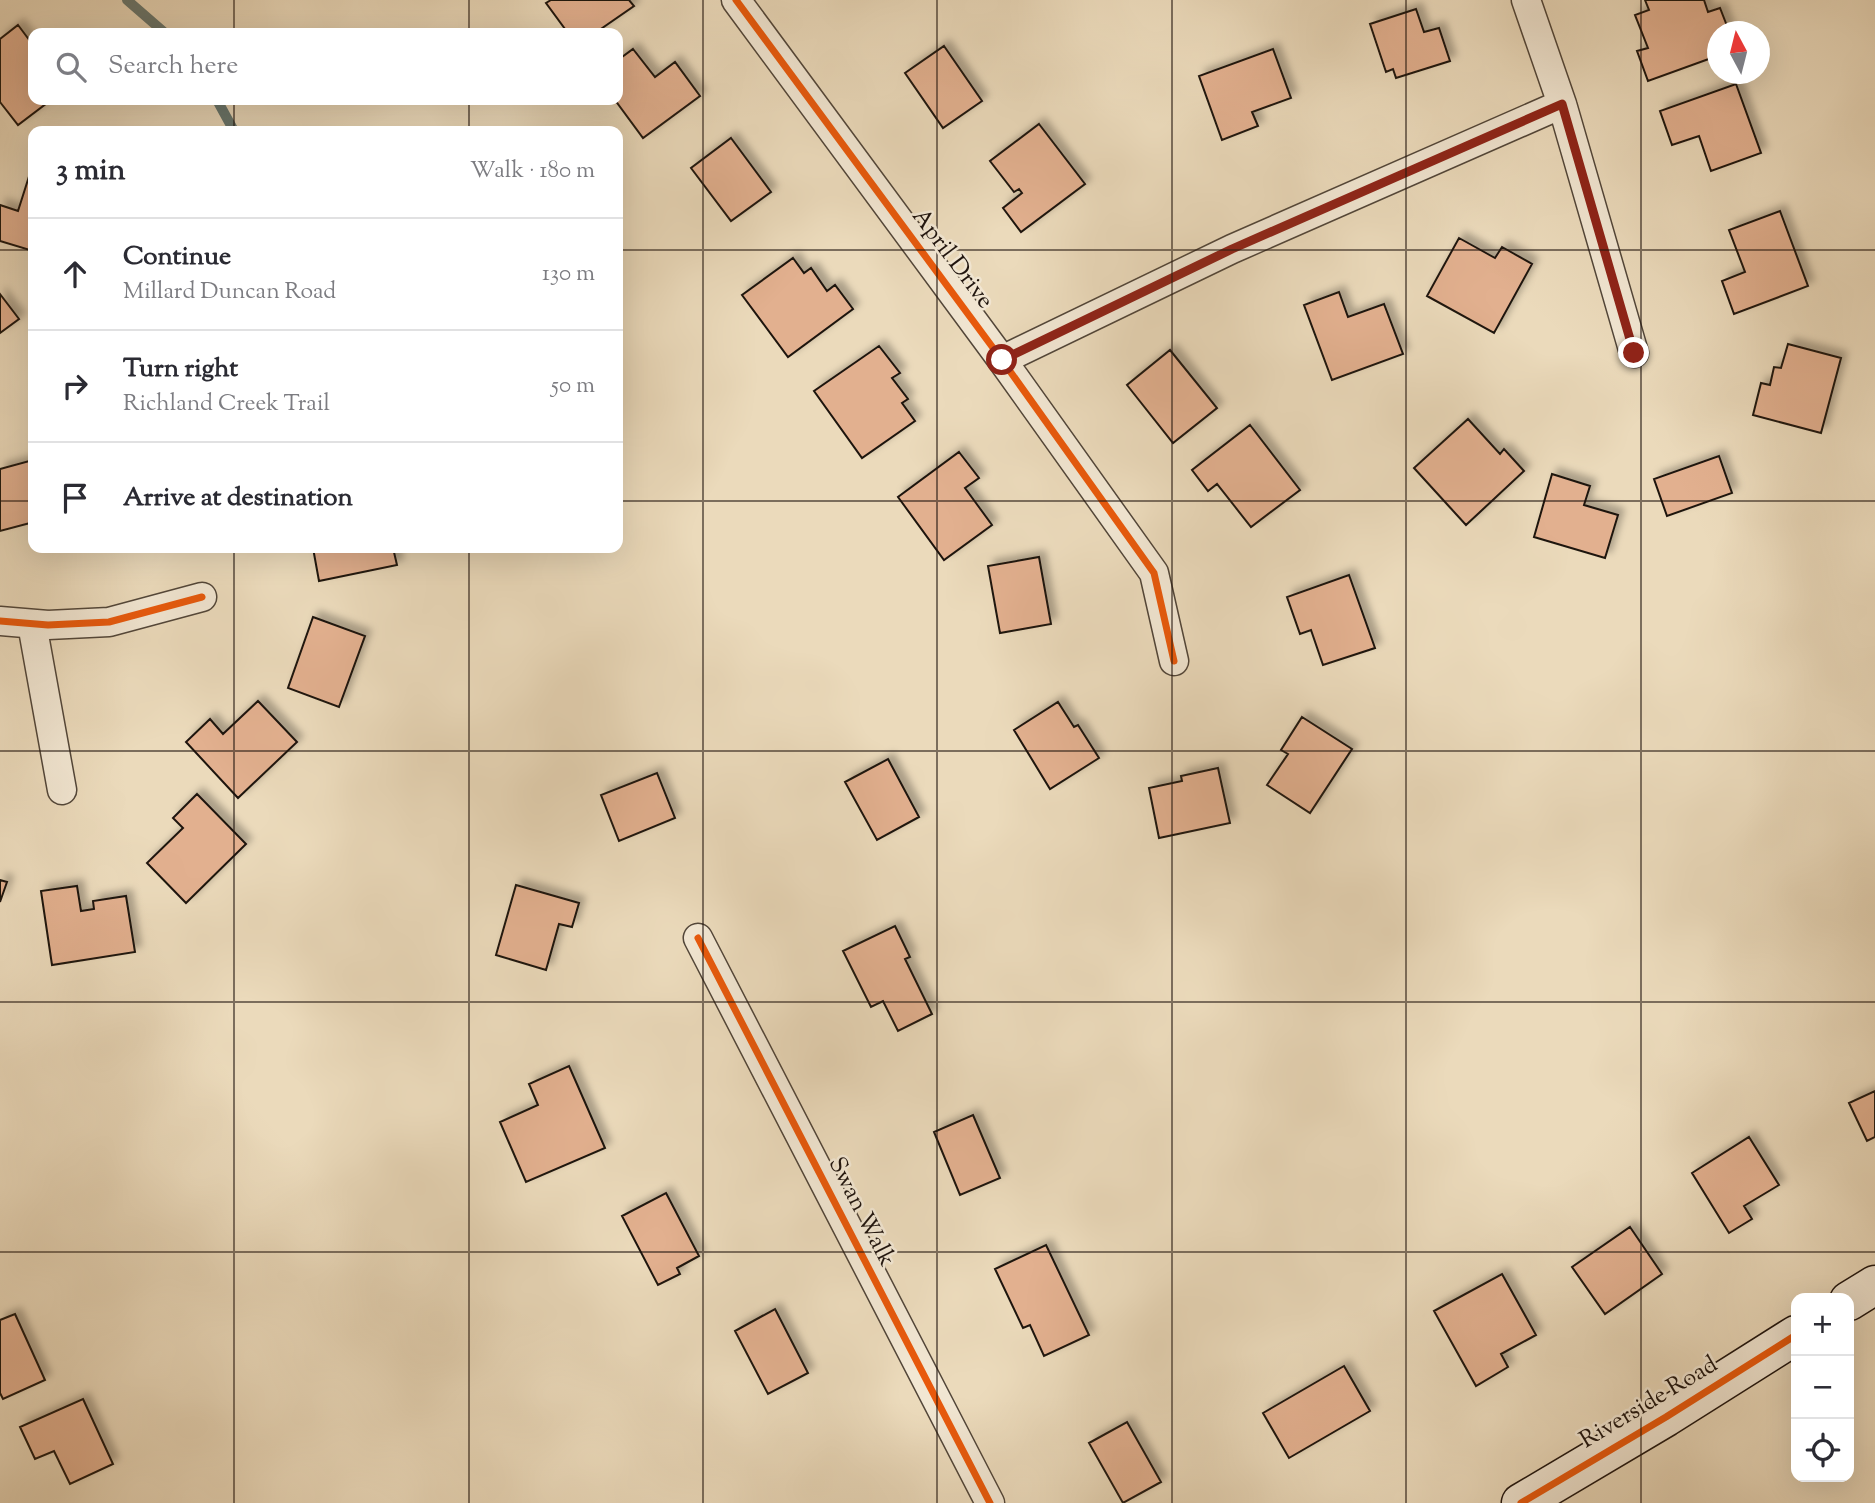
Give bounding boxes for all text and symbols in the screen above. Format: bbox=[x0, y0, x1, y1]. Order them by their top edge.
north arrow bbox=[1707, 21, 1770, 84]
search box bbox=[28, 28, 623, 105]
icon: search bbox=[52, 48, 90, 86]
text: Search here bbox=[108, 48, 238, 85]
text: 3 min bbox=[56, 150, 126, 193]
text: Walk · 180 m bbox=[470, 155, 595, 188]
street label: April Drive bbox=[903, 202, 1001, 316]
text: Continue bbox=[123, 239, 231, 276]
icon: ahead bbox=[56, 255, 94, 293]
text: 130 m bbox=[542, 258, 595, 291]
text: Millard Duncan Road bbox=[123, 276, 336, 309]
route end bbox=[1618, 337, 1649, 368]
route start bbox=[986, 344, 1017, 375]
text: Turn right bbox=[123, 351, 238, 388]
icon: right bbox=[56, 367, 94, 405]
text: 50 m bbox=[551, 370, 595, 403]
text: Richland Creek Trail bbox=[123, 388, 330, 421]
icon: arrive bbox=[56, 479, 94, 517]
text: Arrive at destination bbox=[123, 480, 353, 517]
street label: Swan Walk bbox=[819, 1151, 903, 1273]
map controls bbox=[1791, 1293, 1854, 1482]
button: + bbox=[1791, 1293, 1854, 1356]
street label: Riverside Road bbox=[1574, 1348, 1725, 1458]
button: − bbox=[1791, 1356, 1854, 1419]
button: locate bbox=[1791, 1419, 1854, 1482]

